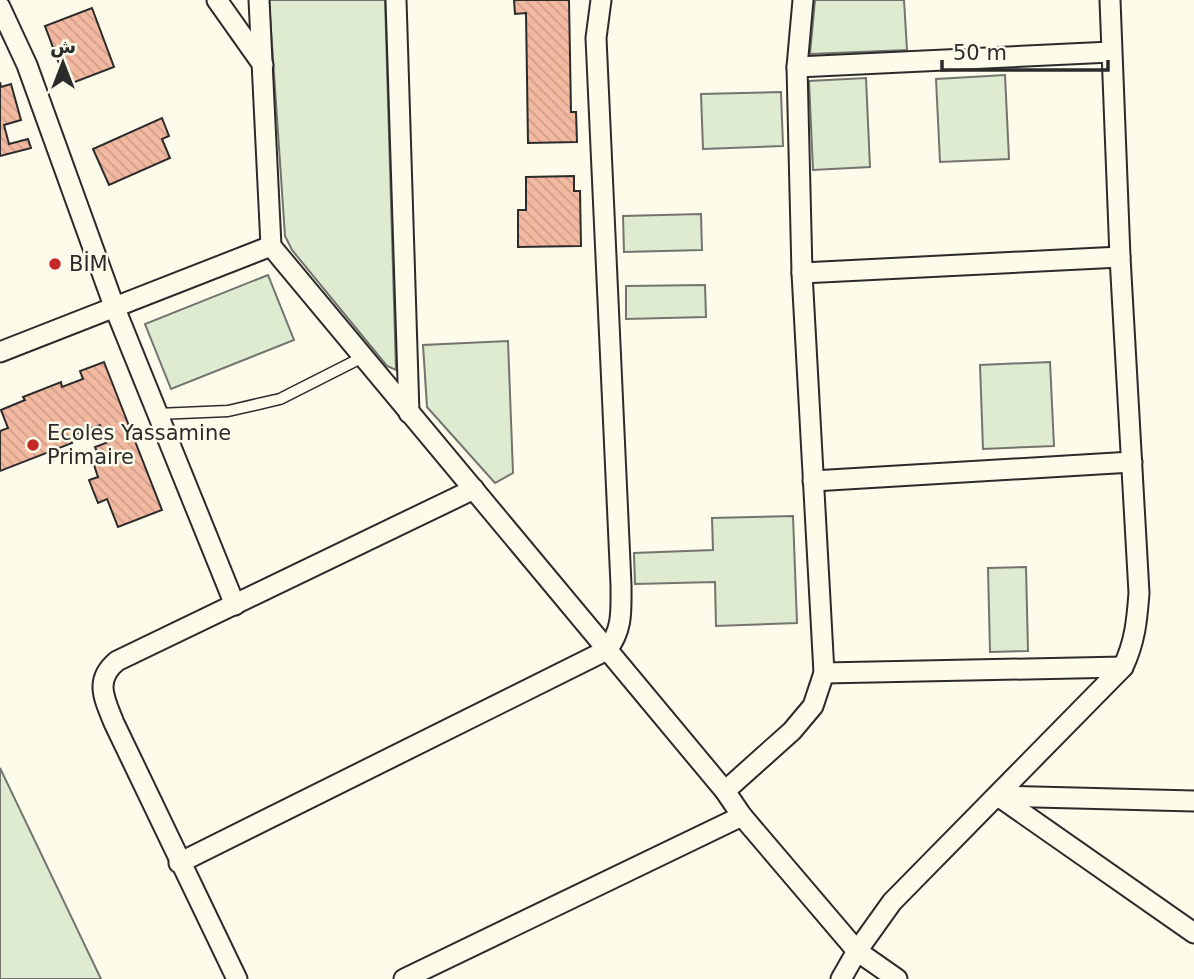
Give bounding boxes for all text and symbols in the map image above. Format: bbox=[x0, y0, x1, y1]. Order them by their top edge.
north arrow bbox=[28, 28, 98, 98]
scale bar bbox=[942, 28, 1108, 72]
text: ش bbox=[50, 35, 76, 58]
text: 50 m bbox=[953, 41, 1007, 65]
place label: BİM bbox=[69, 251, 108, 276]
marker: BİM bbox=[47, 256, 63, 272]
place label: Ecoles Yassamine Primaire bbox=[47, 421, 231, 469]
marker: Ecoles Yassamine Primaire bbox=[25, 437, 41, 453]

